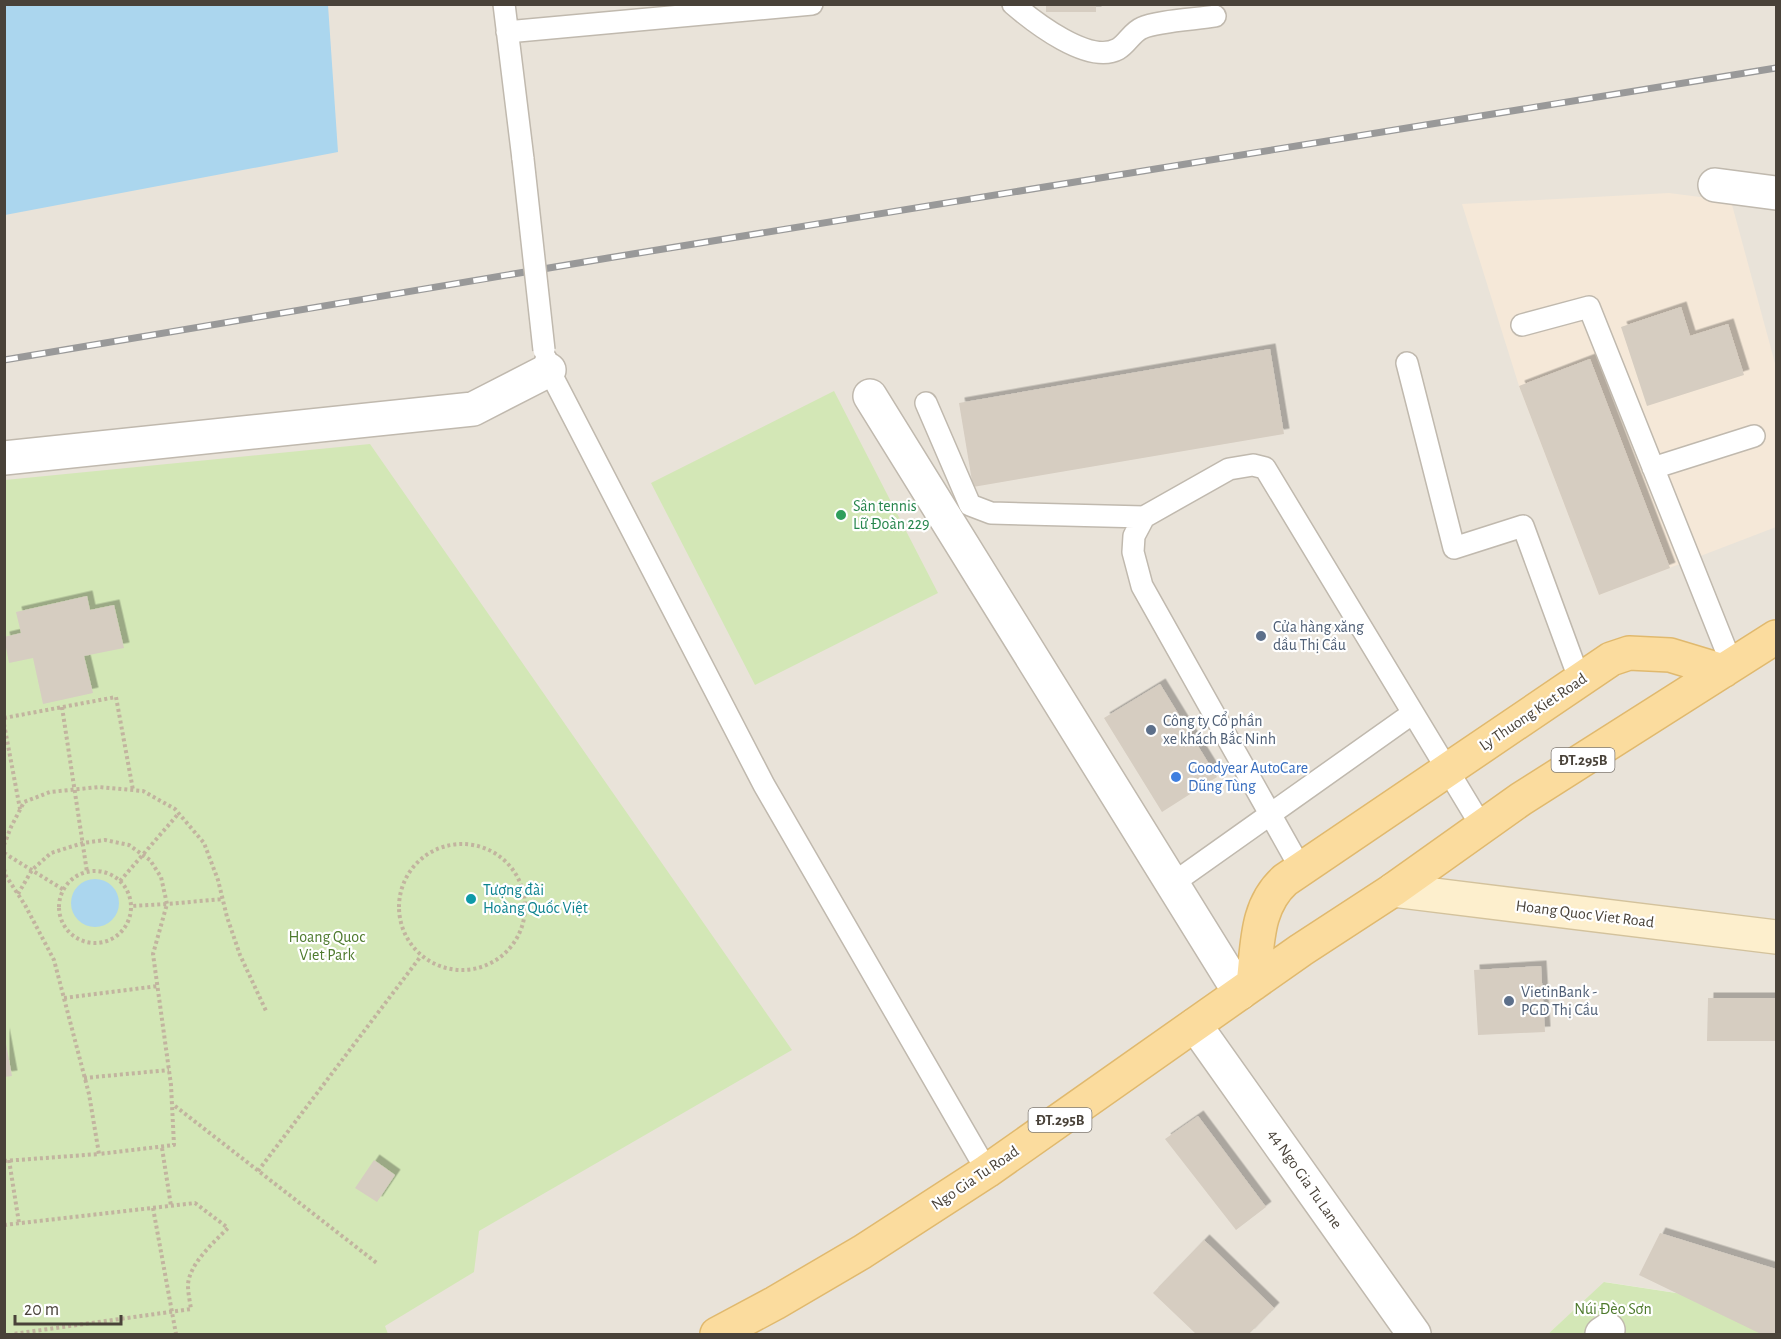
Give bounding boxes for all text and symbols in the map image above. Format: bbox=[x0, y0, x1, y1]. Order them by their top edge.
place label: Sân tennis Lữ Đoàn 229 bbox=[853, 498, 930, 532]
marker: Sân tennis Lữ Đoàn 229 bbox=[834, 508, 848, 522]
place label: Cửa hàng xăng dầu Thị Cầu bbox=[1273, 619, 1364, 653]
marker: Cửa hàng xăng dầu Thị Cầu bbox=[1254, 629, 1268, 643]
street label: Ly Thuong Kiet Road bbox=[1476, 670, 1590, 755]
place label: Công ty Cổ phần xe khách Bắc Ninh bbox=[1163, 711, 1276, 747]
marker: Công ty Cổ phần xe khách Bắc Ninh bbox=[1144, 723, 1158, 737]
road number: ĐT.295B bbox=[1552, 748, 1614, 772]
place label: Goodyear AutoCare Dũng Tùng bbox=[1188, 760, 1308, 794]
marker: Goodyear AutoCare Dũng Tùng bbox=[1169, 770, 1183, 784]
place label: Tượng đài Hoàng Quốc Việt bbox=[483, 882, 588, 917]
marker: Tượng đài Hoàng Quốc Việt bbox=[464, 892, 478, 906]
street label: Hoang Quoc Viet Road bbox=[1515, 898, 1655, 931]
park label: Hoang Quoc Viet Park bbox=[289, 929, 365, 963]
place label: VietinBank - PGD Thị Cầu bbox=[1521, 984, 1598, 1018]
marker: VietinBank - PGD Thị Cầu bbox=[1502, 994, 1516, 1008]
road number: ĐT.295B bbox=[1028, 1108, 1092, 1132]
street label: 44 Ngo Gia Tu Lane bbox=[1265, 1126, 1345, 1232]
street label: Ngo Gia Tu Road bbox=[928, 1143, 1022, 1213]
scale bar bbox=[15, 1288, 122, 1326]
text: 20 m bbox=[24, 1301, 59, 1319]
park label: Núi Đèo Sơn bbox=[1574, 1301, 1652, 1317]

